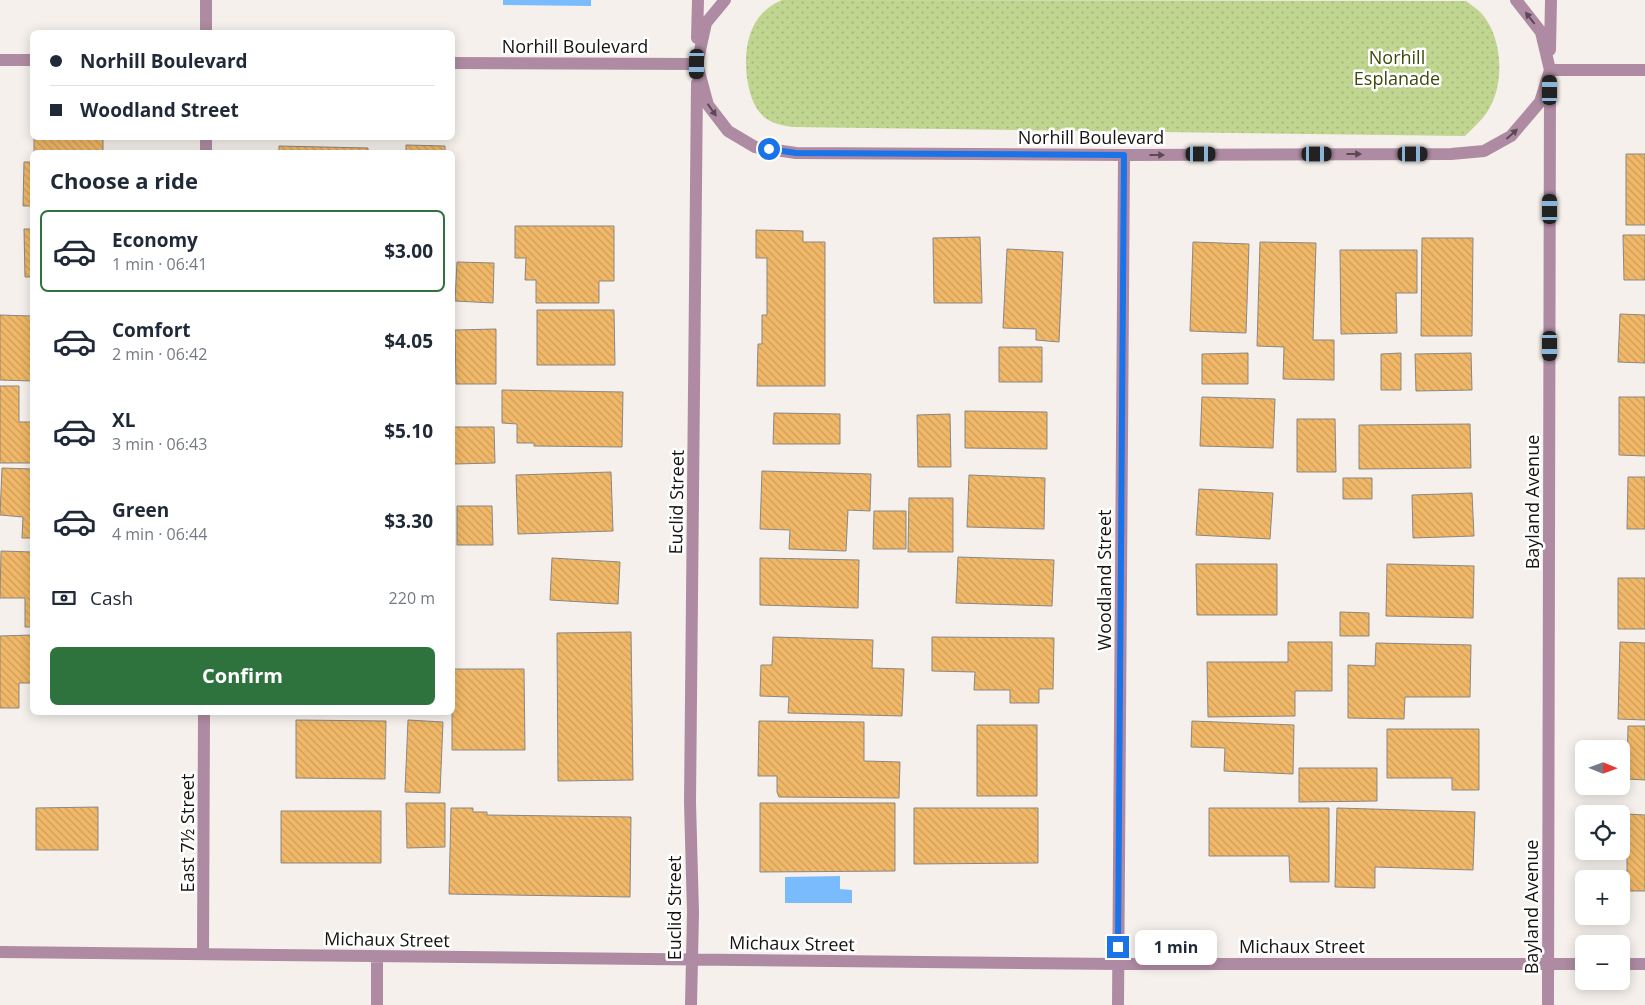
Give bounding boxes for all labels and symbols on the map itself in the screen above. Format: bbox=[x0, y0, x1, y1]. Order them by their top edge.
one-way arrow bbox=[1525, 11, 1535, 25]
street label: Norhill Boulevard bbox=[502, 34, 648, 58]
park label: Norhill Esplanade bbox=[1354, 45, 1440, 90]
car bbox=[689, 49, 704, 79]
car bbox=[1542, 75, 1557, 105]
one-way arrow bbox=[707, 103, 717, 117]
street label: Norhill Boulevard bbox=[1018, 125, 1164, 149]
one-way arrow bbox=[1505, 128, 1518, 139]
route start bbox=[758, 138, 780, 160]
car bbox=[1186, 147, 1216, 162]
car bbox=[1302, 147, 1332, 162]
car bbox=[1398, 147, 1428, 162]
one-way arrow bbox=[1347, 150, 1363, 158]
one-way arrow bbox=[1149, 151, 1165, 159]
car bbox=[1542, 194, 1557, 224]
car bbox=[1542, 331, 1557, 361]
street label: Bayland Avenue bbox=[1520, 435, 1544, 569]
street label: Euclid Street bbox=[663, 449, 689, 555]
street label: Woodland Street bbox=[1092, 510, 1116, 650]
north arrow bbox=[1575, 740, 1630, 795]
street label: East 7½ Street bbox=[175, 774, 199, 892]
street label: Bayland Avenue bbox=[1519, 840, 1543, 974]
street label: Euclid Street bbox=[662, 856, 686, 960]
street label: Michaux Street bbox=[324, 926, 450, 952]
street label: Michaux Street bbox=[729, 930, 855, 956]
callout: 1 min bbox=[1136, 930, 1218, 964]
street label: Michaux Street bbox=[1239, 934, 1365, 958]
route end bbox=[1107, 936, 1129, 958]

